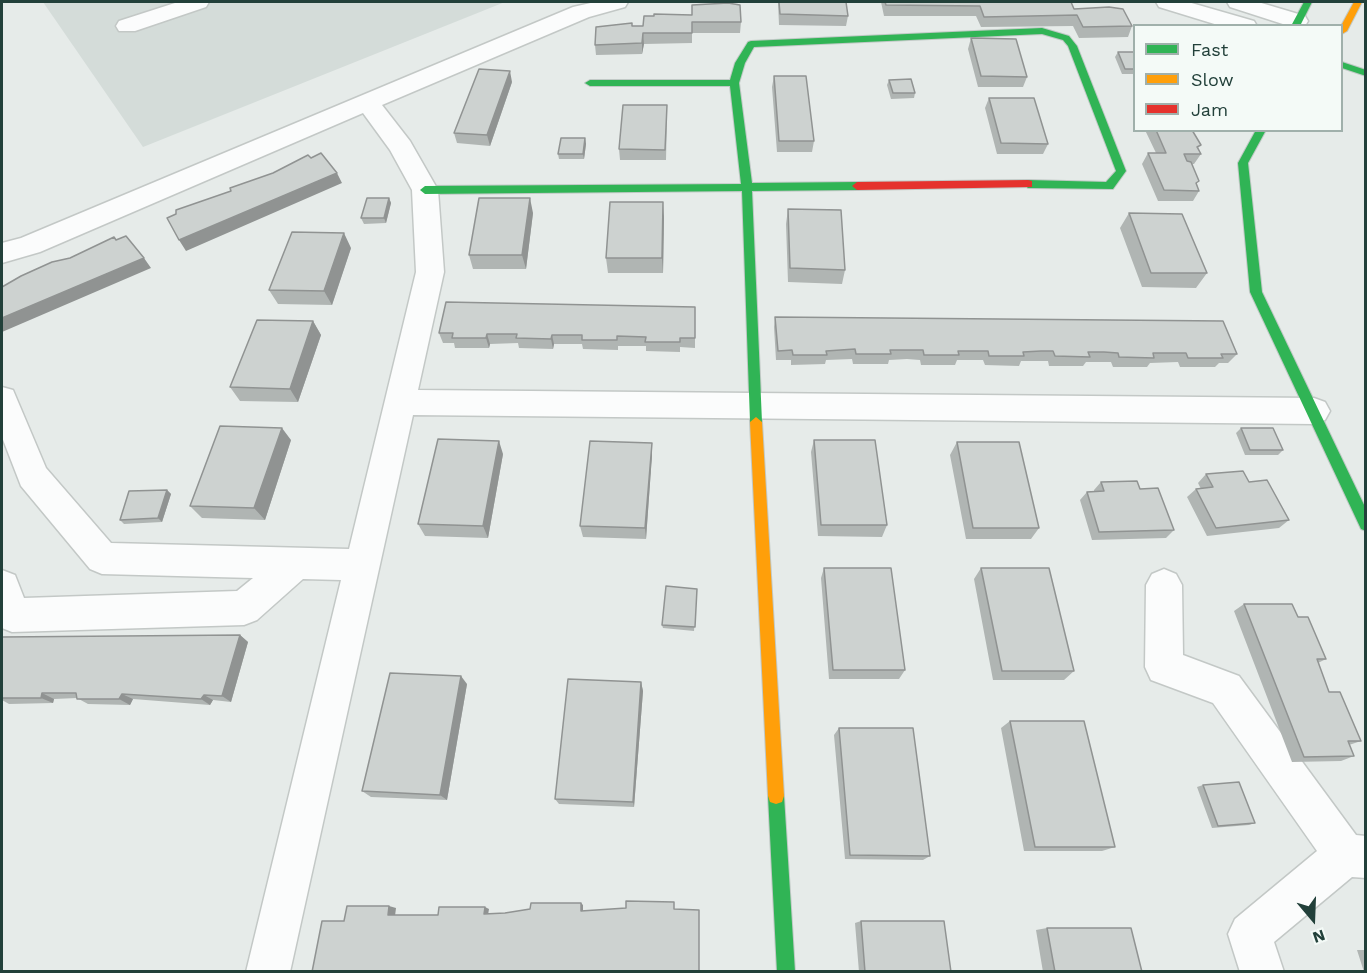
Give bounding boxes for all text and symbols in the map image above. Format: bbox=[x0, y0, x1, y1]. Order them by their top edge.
legend bbox=[1133, 24, 1343, 132]
text: Fast bbox=[1191, 39, 1228, 60]
text: Slow bbox=[1191, 69, 1234, 90]
text: Jam bbox=[1191, 99, 1228, 120]
north arrow bbox=[1283, 889, 1343, 949]
text: N bbox=[1310, 926, 1328, 947]

